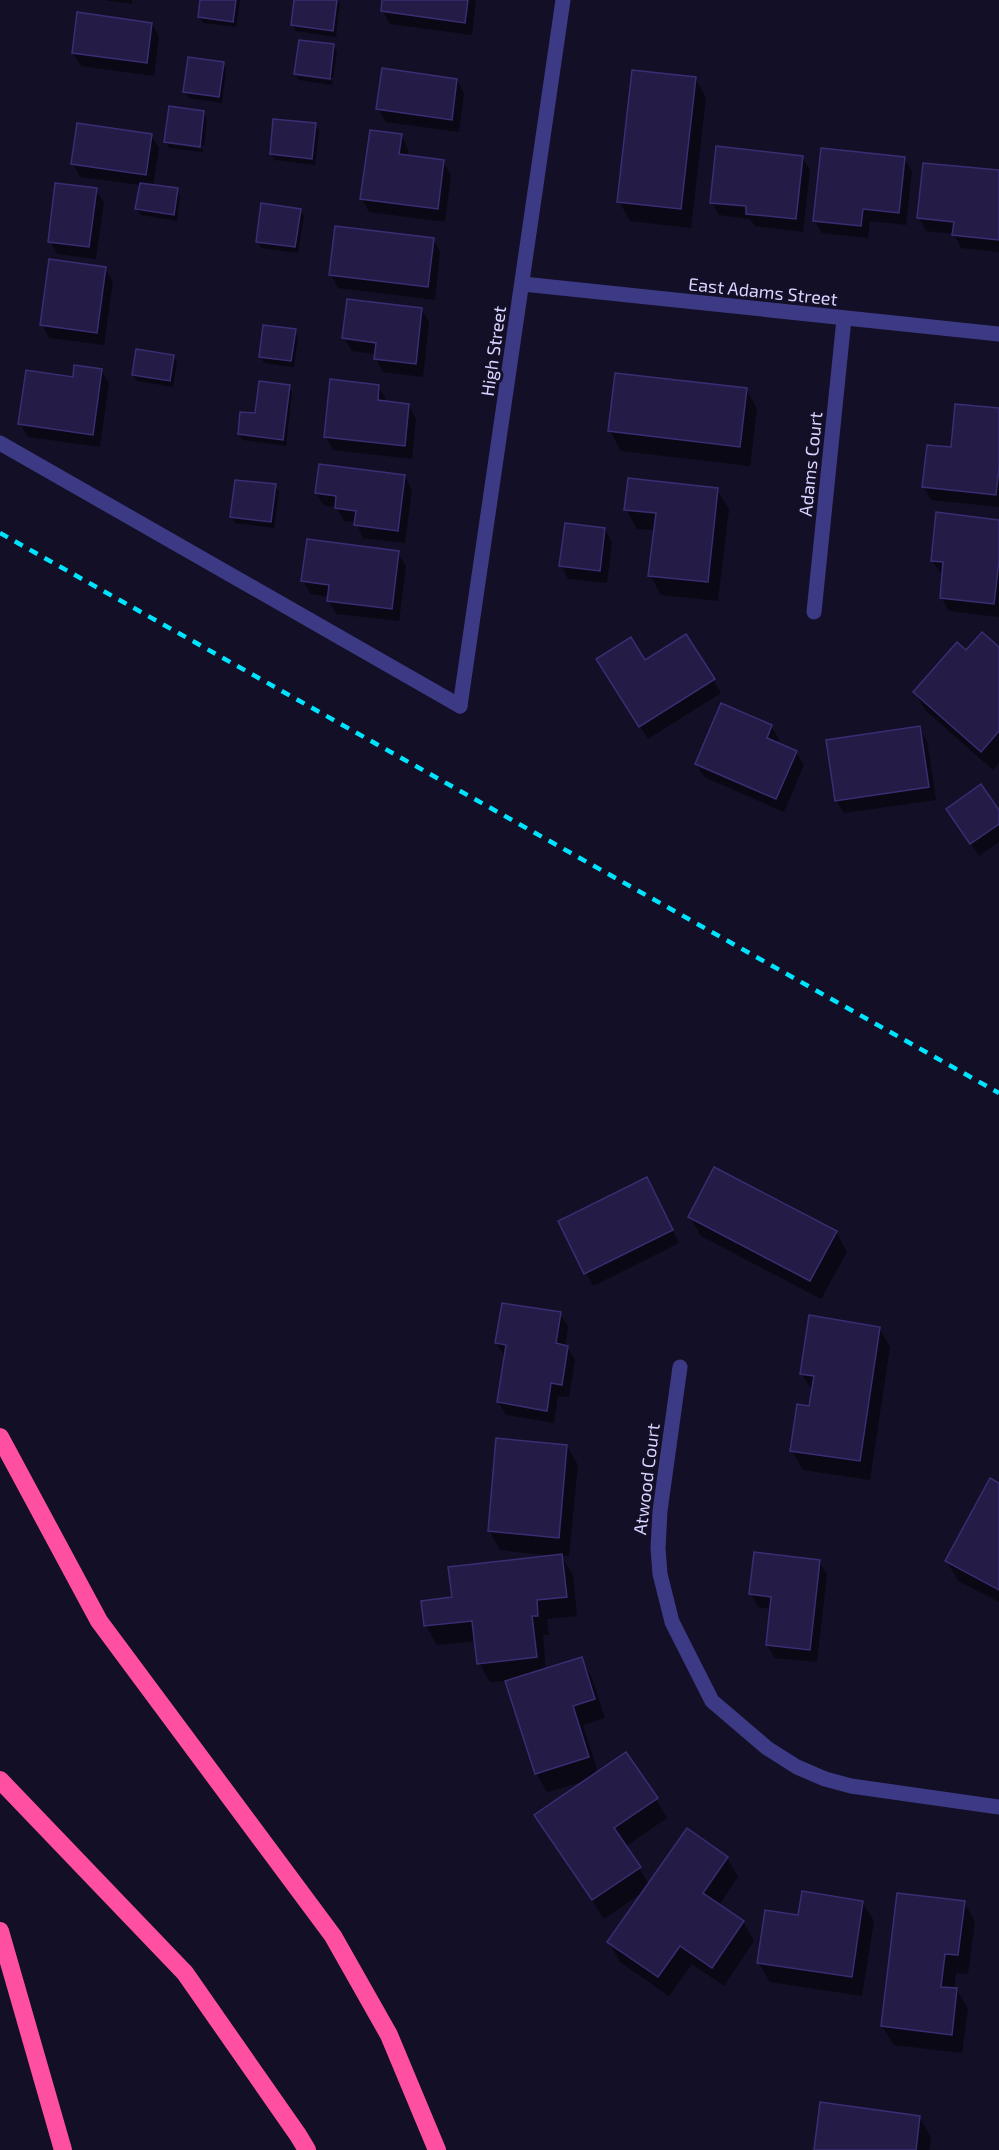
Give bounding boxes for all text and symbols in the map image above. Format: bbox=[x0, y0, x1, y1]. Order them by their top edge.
street label: East Adams Street bbox=[687, 272, 839, 310]
street label: High Street bbox=[476, 304, 510, 398]
street label: Adams Court bbox=[794, 410, 826, 517]
street label: Atwood Court bbox=[628, 1422, 664, 1536]

